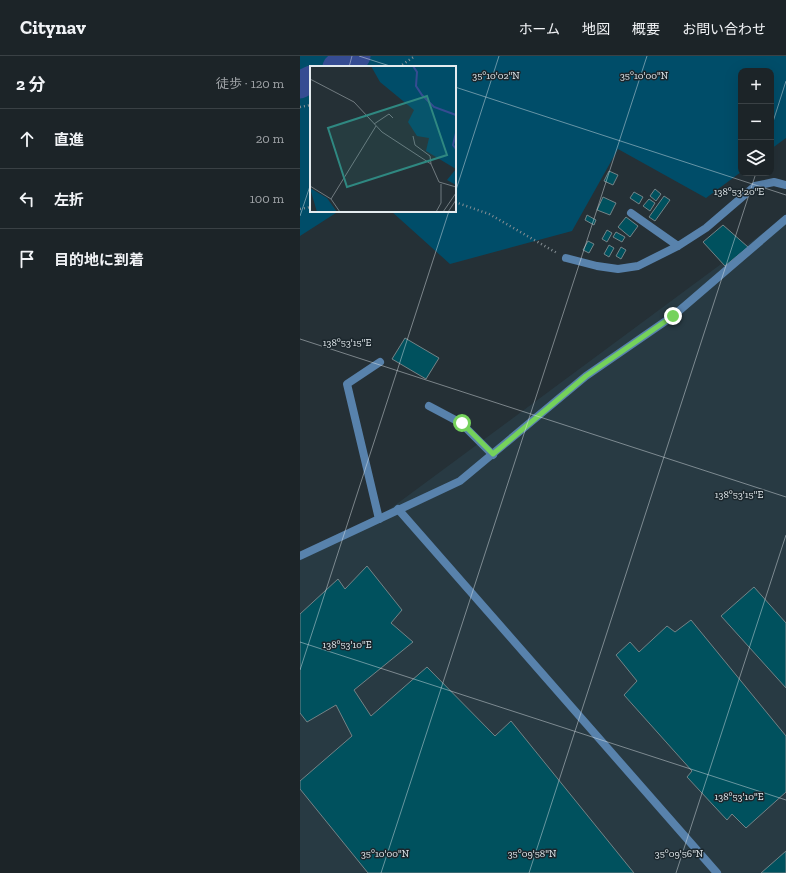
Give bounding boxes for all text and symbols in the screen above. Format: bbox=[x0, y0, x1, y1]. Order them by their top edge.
text: Citynav bbox=[20, 16, 86, 39]
text: ホーム bbox=[518, 21, 560, 38]
text: 地図 bbox=[582, 21, 610, 38]
text: 概要 bbox=[632, 21, 660, 38]
text: お問い合わせ bbox=[682, 21, 766, 38]
inset map bbox=[310, 66, 456, 212]
map controls bbox=[738, 68, 774, 176]
button: + bbox=[738, 68, 774, 104]
text: 35°10'02"N bbox=[472, 70, 520, 82]
text: 35°10'00"N bbox=[620, 70, 669, 82]
text: 2 分 bbox=[16, 74, 45, 94]
text: 徒歩 · 120 m bbox=[216, 76, 284, 91]
button: − bbox=[738, 104, 774, 140]
icon: ahead bbox=[16, 128, 38, 150]
text: 直進 bbox=[54, 131, 84, 149]
text: 20 m bbox=[256, 131, 284, 146]
button: layers bbox=[738, 140, 774, 176]
text: 138°53'20"E bbox=[714, 186, 764, 198]
icon: left bbox=[16, 188, 38, 210]
text: 左折 bbox=[54, 191, 84, 209]
text: 100 m bbox=[250, 191, 284, 206]
icon: arrive bbox=[16, 248, 38, 270]
text: 目的地に到着 bbox=[54, 251, 144, 269]
route end bbox=[664, 307, 682, 325]
text: 138°53'15"E bbox=[323, 337, 371, 349]
route start bbox=[453, 414, 471, 432]
text: 138°53'15"E bbox=[715, 489, 763, 501]
text: 138°53'10"E bbox=[322, 639, 372, 651]
text: 138°53'10"E bbox=[714, 791, 764, 803]
text: 35°10'00"N bbox=[361, 848, 410, 860]
text: 35°09'58"N bbox=[508, 848, 557, 860]
text: 35°09'56"N bbox=[655, 848, 704, 860]

